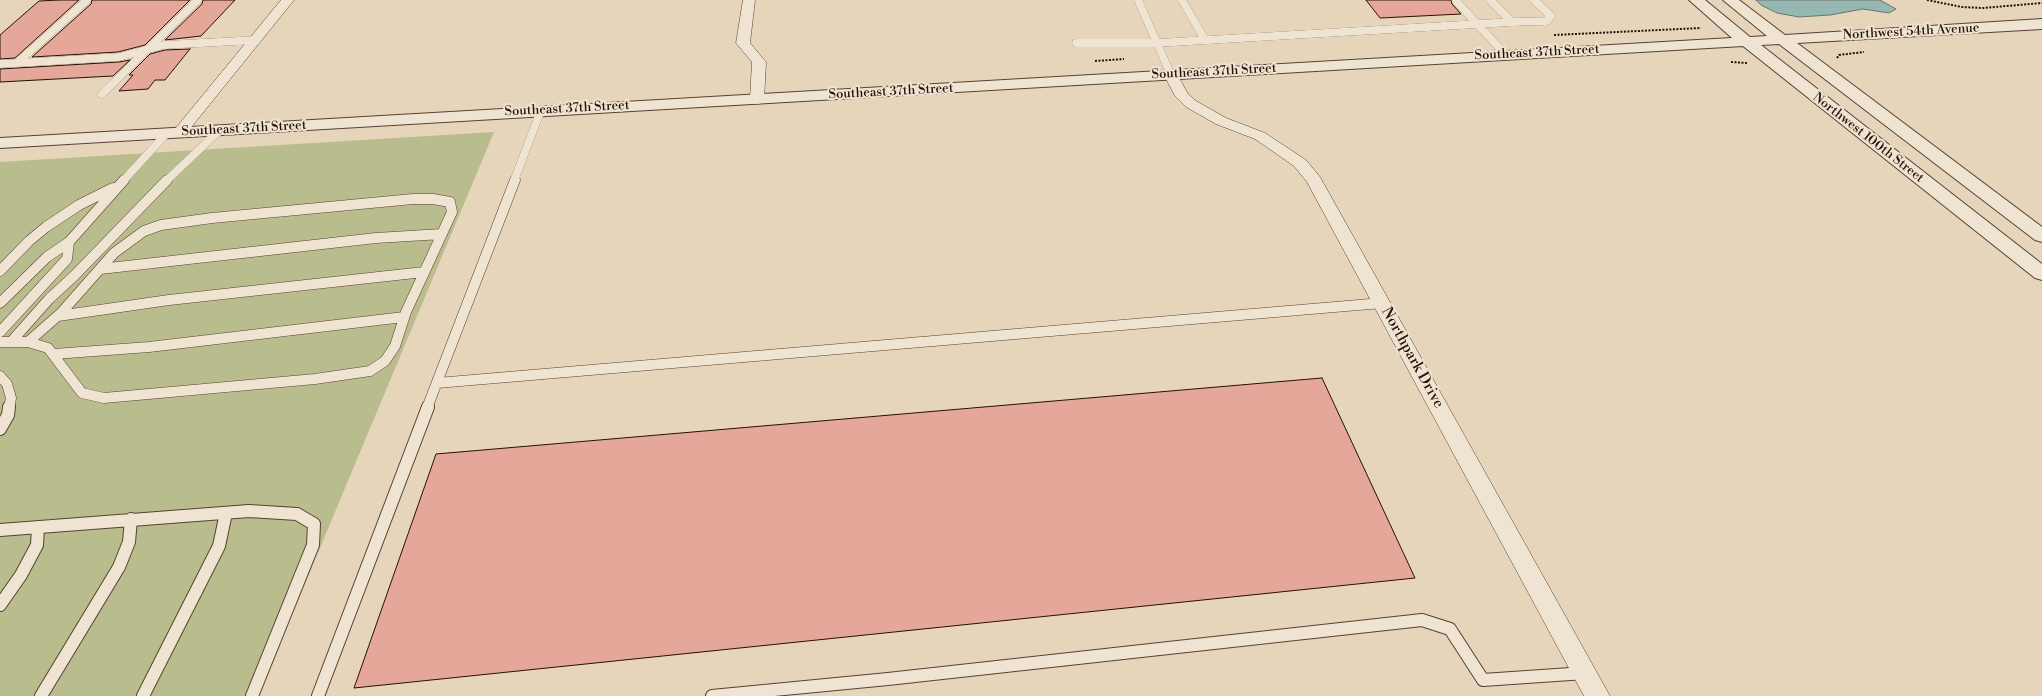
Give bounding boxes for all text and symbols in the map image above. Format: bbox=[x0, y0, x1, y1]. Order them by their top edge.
street label: Northwest 54th Avenue bbox=[1842, 21, 1980, 43]
street label: Southeast 37th Street bbox=[1474, 42, 1600, 64]
street label: Southeast 37th Street bbox=[1151, 61, 1277, 83]
street label: Southeast 37th Street bbox=[828, 81, 954, 103]
street label: Northwest 100th Street bbox=[1809, 90, 1927, 186]
street label: Southeast 37th Street bbox=[504, 98, 630, 120]
street label: Southeast 37th Street bbox=[181, 118, 307, 140]
street label: Northpark Drive bbox=[1377, 304, 1447, 412]

